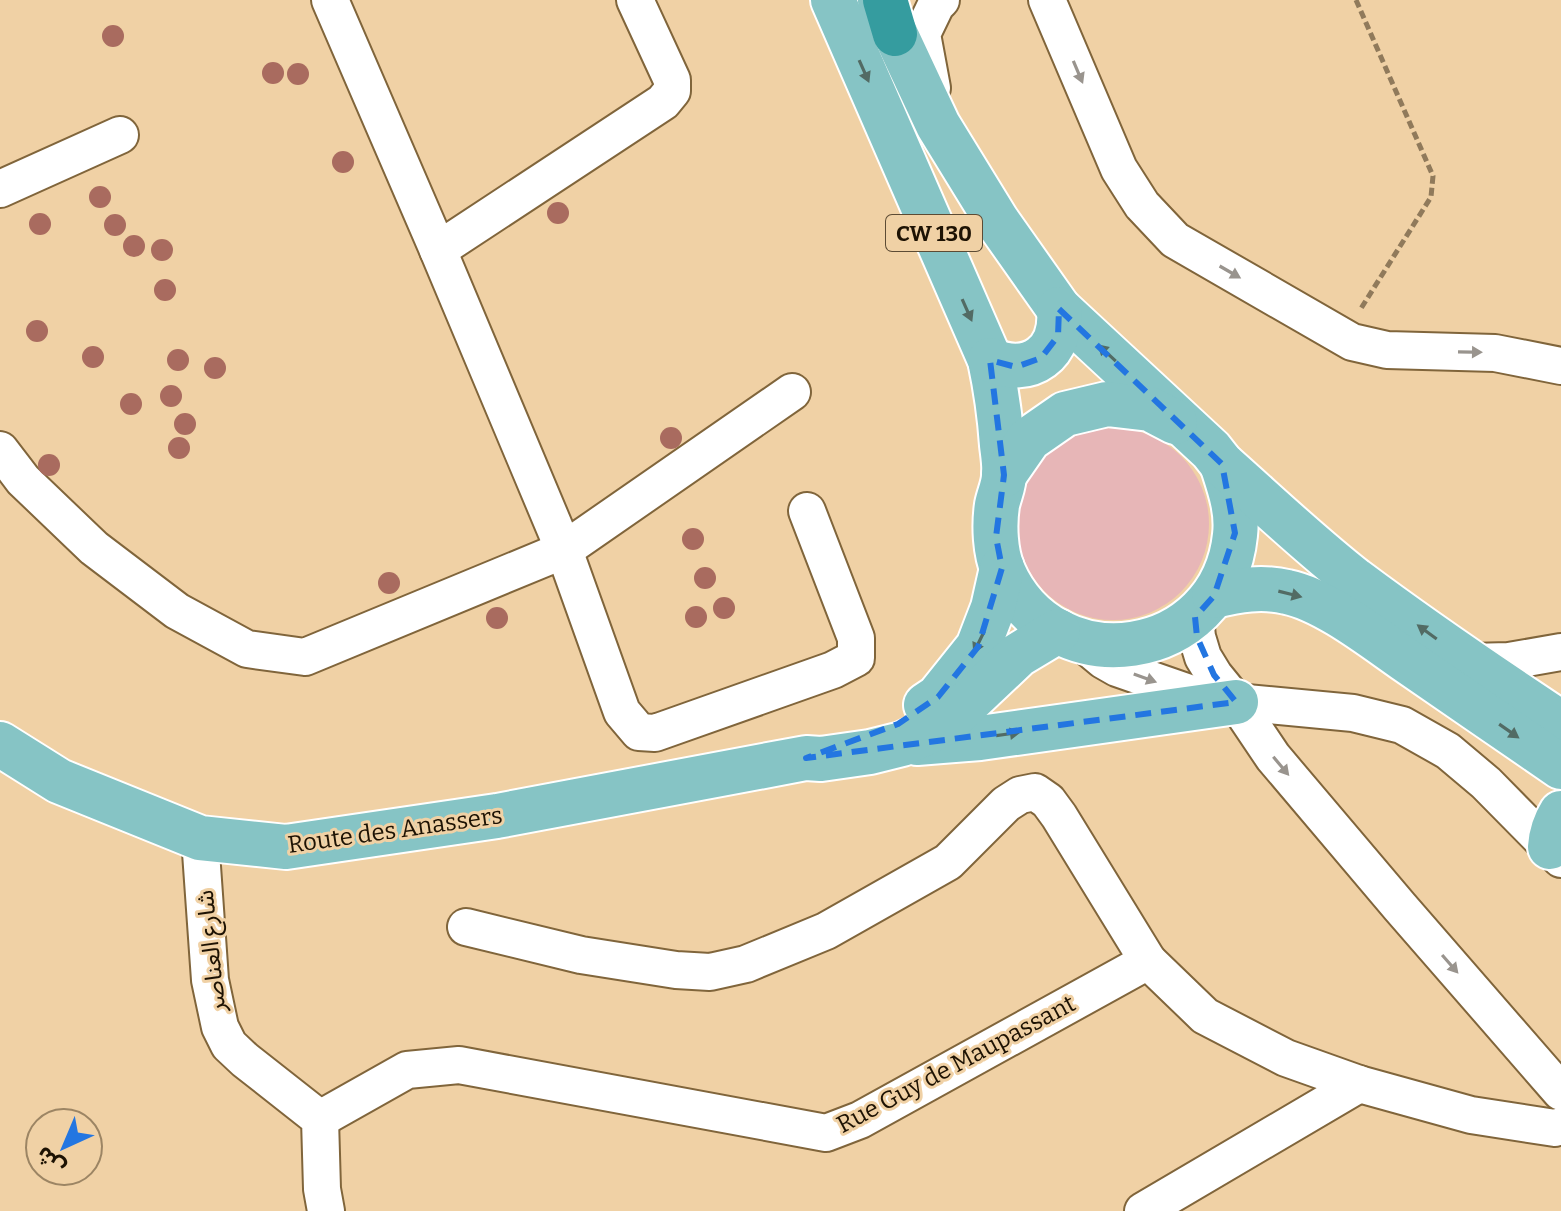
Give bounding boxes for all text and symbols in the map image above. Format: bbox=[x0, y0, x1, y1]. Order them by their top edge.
one-way arrow bbox=[857, 60, 870, 83]
one-way arrow bbox=[1071, 60, 1084, 84]
road number: CW 130 bbox=[886, 215, 982, 251]
one-way arrow bbox=[1219, 265, 1241, 279]
one-way arrow bbox=[961, 298, 974, 322]
one-way arrow bbox=[1097, 344, 1116, 362]
one-way arrow bbox=[1458, 346, 1483, 358]
one-way arrow bbox=[1278, 588, 1303, 600]
one-way arrow bbox=[1417, 624, 1437, 640]
one-way arrow bbox=[972, 631, 985, 654]
one-way arrow bbox=[1134, 672, 1158, 685]
one-way arrow bbox=[1499, 724, 1520, 739]
one-way arrow bbox=[996, 727, 1021, 740]
one-way arrow bbox=[1272, 756, 1289, 776]
street label: Route des Anassers bbox=[286, 801, 504, 859]
street label: شارع العناصر bbox=[191, 888, 234, 1014]
one-way arrow bbox=[1440, 955, 1458, 974]
street label: Rue Guy de Maupassant bbox=[832, 989, 1080, 1139]
north arrow bbox=[24, 1107, 104, 1187]
text: ش bbox=[30, 1141, 71, 1181]

